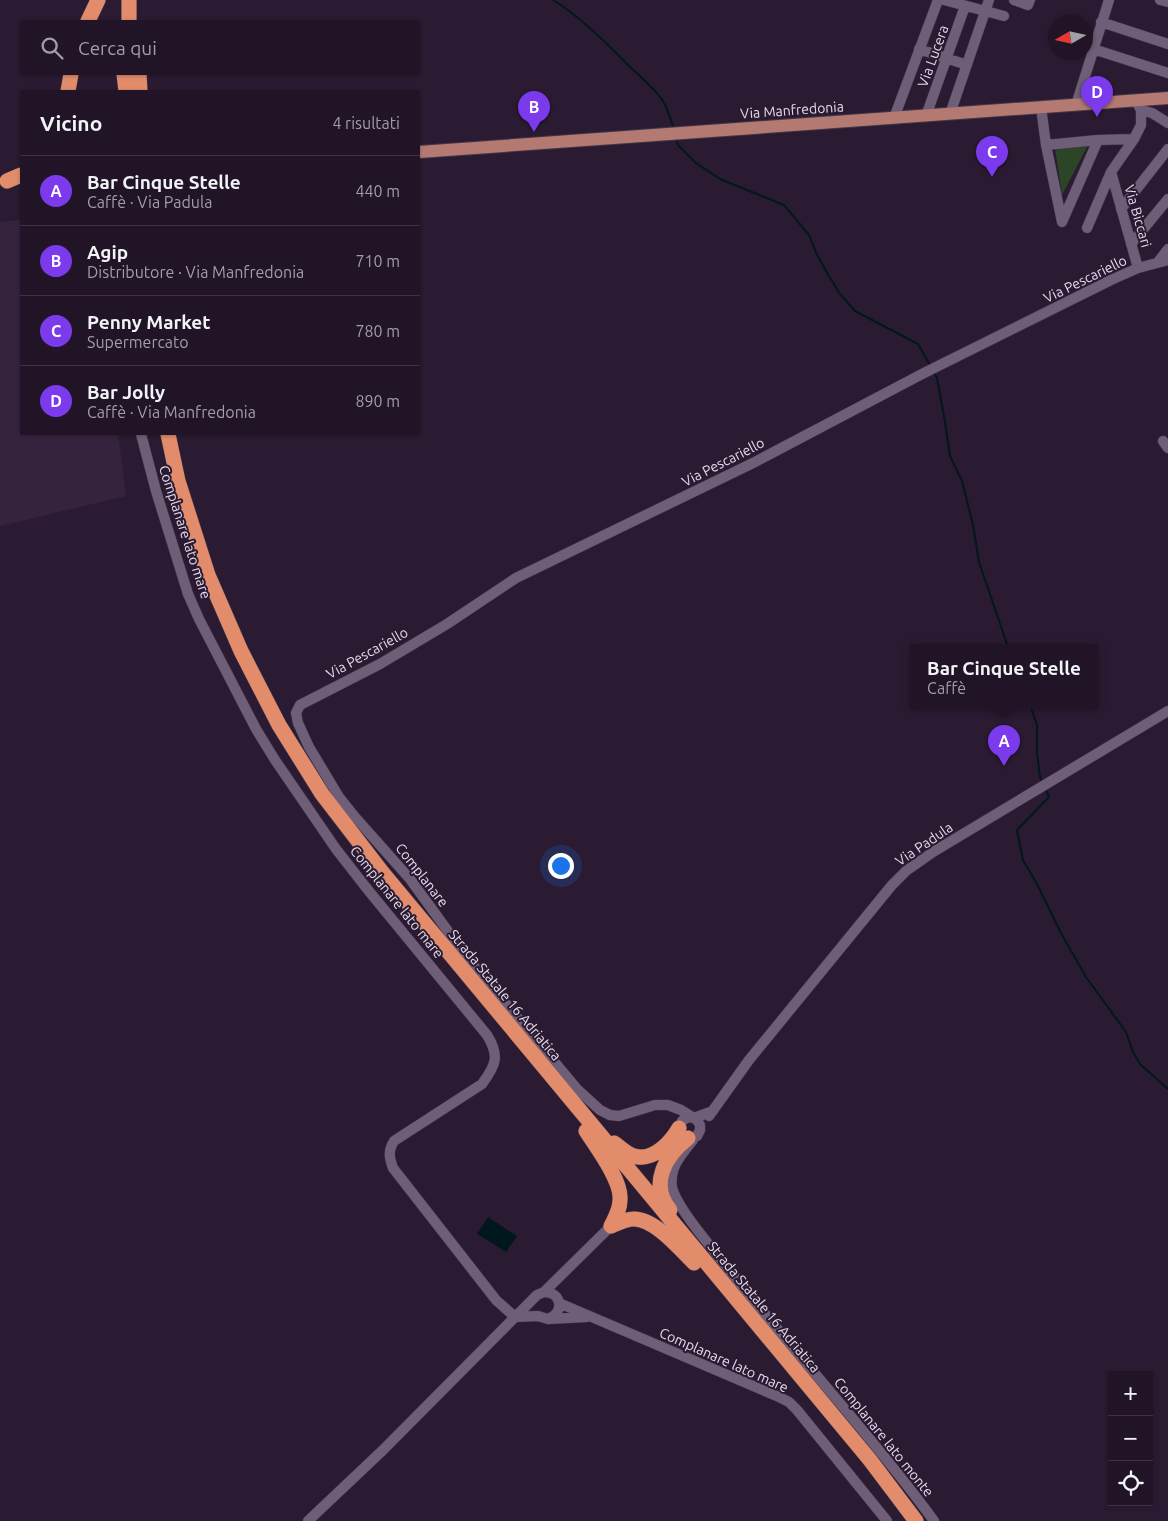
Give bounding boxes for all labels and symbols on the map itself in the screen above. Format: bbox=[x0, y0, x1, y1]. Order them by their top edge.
north arrow bbox=[1048, 15, 1093, 60]
street label: Via Lucera bbox=[914, 23, 952, 89]
pin: D bbox=[1081, 76, 1113, 117]
pin: B bbox=[518, 91, 550, 132]
street label: Via Manfredonia bbox=[740, 98, 844, 122]
pin: C bbox=[976, 136, 1008, 177]
street label: Via Biccari bbox=[1121, 183, 1155, 249]
street label: Via Pescariello bbox=[1041, 252, 1129, 306]
street label: Via Pescariello bbox=[679, 434, 767, 490]
street label: Complanare lato mare bbox=[156, 463, 214, 601]
street label: Via Pescariello bbox=[323, 624, 411, 682]
pin: A bbox=[988, 725, 1020, 766]
street label: Via Padula bbox=[892, 819, 956, 869]
street label: Complanare bbox=[392, 840, 452, 910]
street label: Complanare lato mare bbox=[347, 843, 447, 961]
your location bbox=[548, 853, 574, 879]
street label: Strada Statale 16 Adriatica bbox=[446, 926, 564, 1064]
street label: Strada Statale 16 Adriatica bbox=[705, 1238, 823, 1376]
street label: Complanare lato mare bbox=[657, 1324, 791, 1396]
street label: Complanare lato monte bbox=[831, 1374, 937, 1500]

